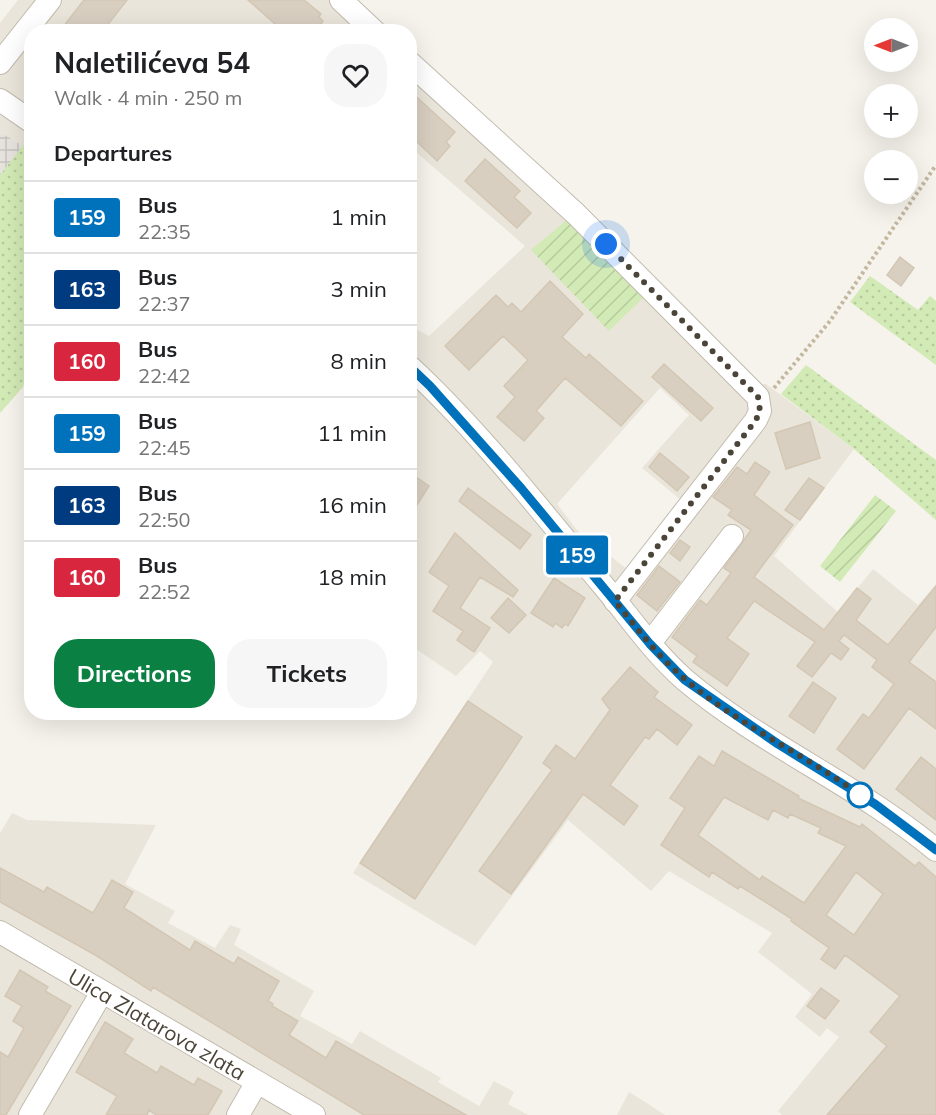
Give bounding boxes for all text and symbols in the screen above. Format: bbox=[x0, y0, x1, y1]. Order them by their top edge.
north arrow bbox=[864, 18, 918, 72]
map controls bbox=[864, 18, 918, 204]
button: heart bbox=[324, 44, 387, 107]
text: Naletilićeva 54 bbox=[54, 45, 250, 80]
button: + bbox=[864, 84, 918, 138]
text: Walk · 4 min · 250 m bbox=[54, 85, 242, 110]
text: Departures bbox=[54, 139, 172, 167]
button: − bbox=[864, 150, 918, 204]
text: Bus bbox=[138, 191, 177, 219]
text: 1 min bbox=[331, 203, 387, 231]
text: 159 bbox=[68, 204, 106, 230]
text: 22:35 bbox=[138, 219, 191, 244]
your location bbox=[591, 229, 621, 259]
text: Bus bbox=[138, 263, 177, 291]
text: 3 min bbox=[331, 275, 387, 303]
text: 163 bbox=[68, 276, 106, 302]
text: 22:37 bbox=[138, 291, 191, 316]
text: Bus bbox=[138, 335, 177, 363]
text: 8 min bbox=[331, 347, 387, 375]
text: 160 bbox=[68, 348, 106, 374]
text: 22:42 bbox=[138, 363, 191, 388]
text: Bus bbox=[138, 407, 177, 435]
text: 11 min bbox=[317, 419, 387, 447]
text: 159 bbox=[68, 420, 106, 446]
text: 22:45 bbox=[138, 435, 191, 460]
text: Bus bbox=[138, 479, 177, 507]
text: 16 min bbox=[317, 491, 387, 519]
text: 163 bbox=[68, 492, 106, 518]
text: 22:50 bbox=[138, 507, 191, 532]
line badge: 159 bbox=[542, 536, 612, 574]
text: 159 bbox=[558, 542, 596, 568]
text: Bus bbox=[138, 551, 177, 579]
text: 18 min bbox=[317, 563, 387, 591]
text: 160 bbox=[68, 564, 106, 590]
text: 22:52 bbox=[138, 579, 191, 604]
button: Directions bbox=[54, 639, 215, 708]
button: Tickets bbox=[227, 639, 387, 708]
unlabelled marker bbox=[847, 782, 873, 808]
street label: Ulica Zlatarova zlata bbox=[64, 963, 250, 1085]

